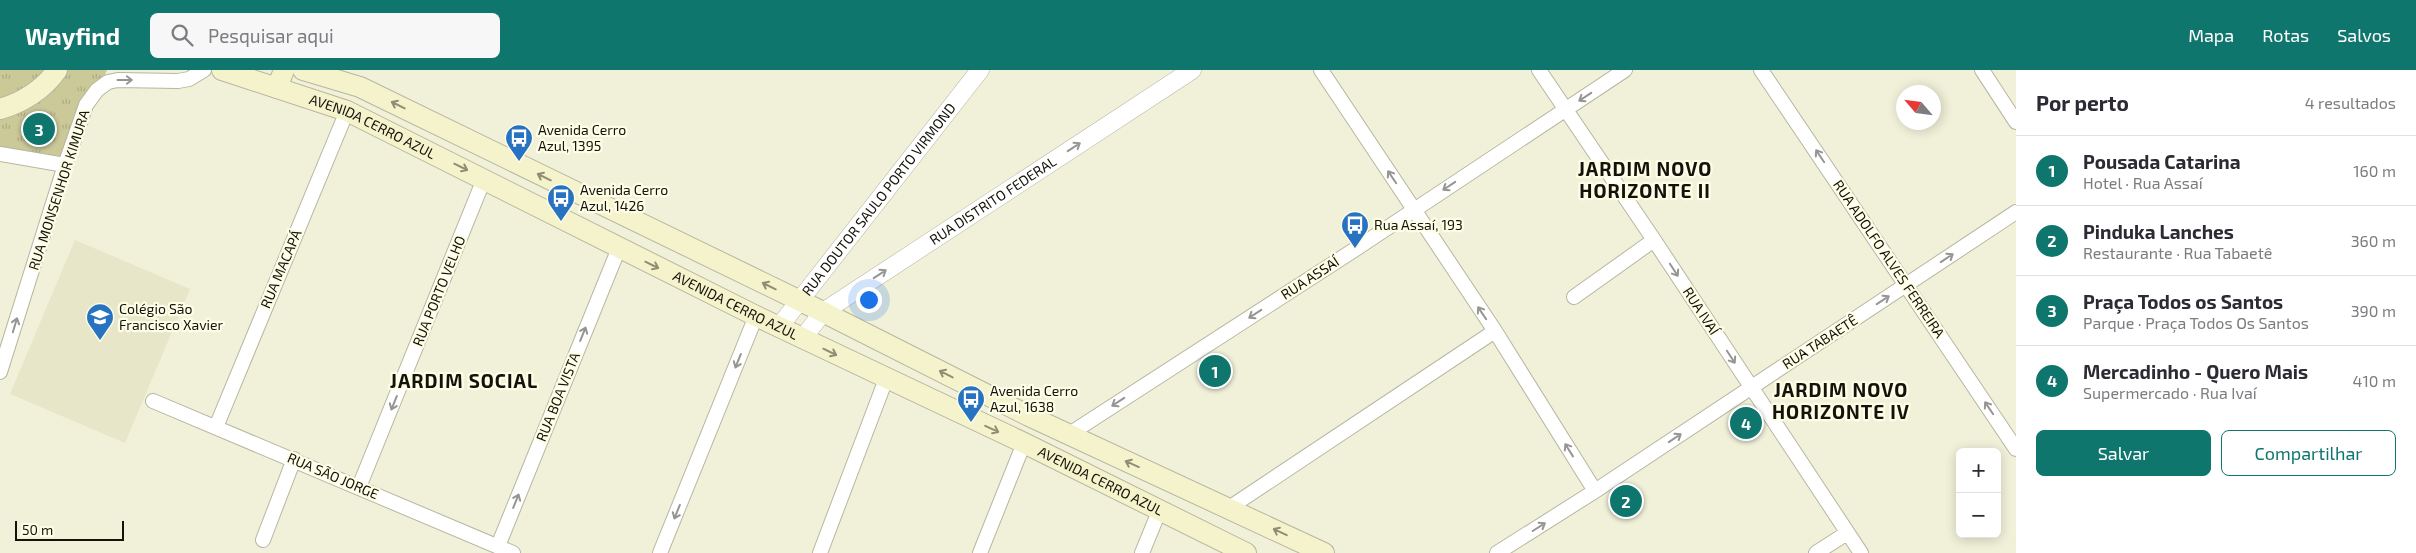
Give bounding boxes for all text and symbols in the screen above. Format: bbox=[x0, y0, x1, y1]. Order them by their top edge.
search box bbox=[150, 13, 500, 58]
text: Wayfind bbox=[25, 21, 120, 50]
icon: search bbox=[168, 21, 196, 49]
text: Pesquisar aqui bbox=[208, 24, 334, 47]
text: Mapa bbox=[2188, 24, 2234, 46]
text: Rotas bbox=[2262, 24, 2309, 46]
text: Salvos bbox=[2337, 24, 2391, 46]
one-way arrow bbox=[116, 75, 132, 85]
north arrow bbox=[1896, 85, 1941, 130]
street label: AVENIDA CERRO AZUL bbox=[307, 90, 439, 162]
text: Por perto bbox=[2036, 90, 2129, 115]
one-way arrow bbox=[1578, 92, 1592, 102]
text: 4 resultados bbox=[2305, 93, 2396, 112]
street label: RUA DOUTOR SAULO PORTO VIRMOND bbox=[798, 99, 959, 299]
one-way arrow bbox=[391, 100, 406, 110]
street label: RUA MONSENHOR KIMURA bbox=[25, 107, 93, 272]
pin: 3 bbox=[23, 110, 55, 148]
place label: Avenida Cerro Azul, 1395 bbox=[538, 121, 626, 154]
bus stop icon: Avenida Cerro Azul, 1395 bbox=[504, 123, 534, 162]
one-way arrow bbox=[1067, 142, 1081, 152]
one-way arrow bbox=[1815, 150, 1825, 164]
text: Pousada Catarina bbox=[2083, 150, 2241, 173]
street label: RUA DISTRITO FEDERAL bbox=[926, 152, 1059, 248]
district label: JARDIM NOVO HORIZONTE II bbox=[1578, 157, 1712, 202]
text: 1 bbox=[2049, 161, 2055, 180]
text: 160 m bbox=[2353, 161, 2396, 180]
one-way arrow bbox=[453, 163, 468, 173]
one-way arrow bbox=[1387, 171, 1397, 185]
one-way arrow bbox=[537, 172, 552, 181]
text: Hotel · Rua Assaí bbox=[2083, 173, 2203, 192]
street label: RUA ADOLFO ALVES FERREIRA bbox=[1830, 176, 1949, 341]
place label: Avenida Cerro Azul, 1426 bbox=[580, 181, 668, 214]
one-way arrow bbox=[1442, 181, 1456, 191]
bus stop icon: Avenida Cerro Azul, 1426 bbox=[546, 183, 576, 222]
bus stop icon: Rua Assaí, 193 bbox=[1340, 210, 1370, 249]
place label: Rua Assaí, 193 bbox=[1374, 216, 1463, 233]
text: Pinduka Lanches bbox=[2083, 220, 2234, 243]
street label: RUA MACAPÁ bbox=[256, 227, 305, 311]
text: 2 bbox=[2047, 231, 2057, 250]
text: 360 m bbox=[2351, 231, 2396, 250]
street label: RUA PORTO VELHO bbox=[409, 233, 468, 349]
text: Restaurante · Rua Tabaetê bbox=[2083, 243, 2272, 262]
street label: RUA ASSAÍ bbox=[1277, 252, 1342, 303]
one-way arrow bbox=[1940, 253, 1954, 263]
one-way arrow bbox=[645, 260, 660, 270]
one-way arrow bbox=[1669, 263, 1679, 277]
street label: AVENIDA CERRO AZUL bbox=[670, 267, 801, 343]
one-way arrow bbox=[872, 269, 886, 279]
one-way arrow bbox=[762, 281, 777, 291]
street label: RUA IVAÍ bbox=[1680, 284, 1723, 338]
your location bbox=[856, 287, 882, 313]
text: Praça Todos os Santos bbox=[2083, 290, 2283, 313]
one-way arrow bbox=[1876, 295, 1890, 305]
place label: Colégio São Francisco Xavier bbox=[119, 300, 224, 333]
text: 3 bbox=[2047, 301, 2057, 320]
text: 390 m bbox=[2351, 301, 2396, 320]
school or university icon: Colégio São Francisco Xavier bbox=[85, 302, 115, 341]
one-way arrow bbox=[1477, 306, 1487, 320]
one-way arrow bbox=[1248, 309, 1262, 319]
street label: RUA TABAETÊ bbox=[1779, 311, 1861, 372]
text: Parque · Praça Todos Os Santos bbox=[2083, 313, 2309, 332]
one-way arrow bbox=[10, 318, 20, 334]
one-way arrow bbox=[579, 327, 589, 342]
one-way arrow bbox=[822, 347, 837, 357]
street label: RUA BOA VISTA bbox=[532, 350, 583, 444]
one-way arrow bbox=[1726, 350, 1736, 364]
pin: 1 bbox=[1199, 352, 1231, 390]
one-way arrow bbox=[732, 353, 742, 368]
text: Mercadinho - Quero Mais bbox=[2083, 360, 2308, 383]
district label: JARDIM SOCIAL bbox=[390, 369, 538, 392]
one-way arrow bbox=[939, 369, 954, 378]
text: 4 bbox=[2047, 371, 2057, 390]
text: 410 m bbox=[2353, 371, 2396, 390]
district label: JARDIM NOVO HORIZONTE IV bbox=[1772, 378, 1910, 423]
place label: Avenida Cerro Azul, 1638 bbox=[990, 382, 1078, 415]
text: Supermercado · Rua Ivaí bbox=[2083, 383, 2257, 402]
bus stop icon: Avenida Cerro Azul, 1638 bbox=[956, 384, 986, 423]
one-way arrow bbox=[388, 395, 398, 410]
one-way arrow bbox=[1112, 397, 1126, 407]
one-way arrow bbox=[1984, 402, 1994, 416]
pin: 4 bbox=[1730, 404, 1762, 442]
one-way arrow bbox=[984, 424, 999, 434]
button: Salvar bbox=[2036, 430, 2211, 476]
button: Compartilhar bbox=[2221, 430, 2396, 476]
one-way arrow bbox=[1668, 433, 1682, 444]
street label: AVENIDA CERRO AZUL bbox=[1035, 442, 1166, 519]
one-way arrow bbox=[1564, 443, 1575, 457]
map controls bbox=[1956, 448, 2001, 538]
button: + bbox=[1956, 448, 2001, 493]
street label: RUA SÃO JORGE bbox=[285, 449, 382, 502]
one-way arrow bbox=[1125, 459, 1140, 468]
pin: 2 bbox=[1610, 482, 1642, 520]
button: − bbox=[1956, 493, 2001, 538]
one-way arrow bbox=[512, 494, 521, 509]
one-way arrow bbox=[671, 504, 681, 519]
scale bar bbox=[15, 518, 124, 541]
text: 50 m bbox=[22, 521, 53, 538]
one-way arrow bbox=[1531, 522, 1545, 532]
one-way arrow bbox=[1272, 527, 1287, 537]

